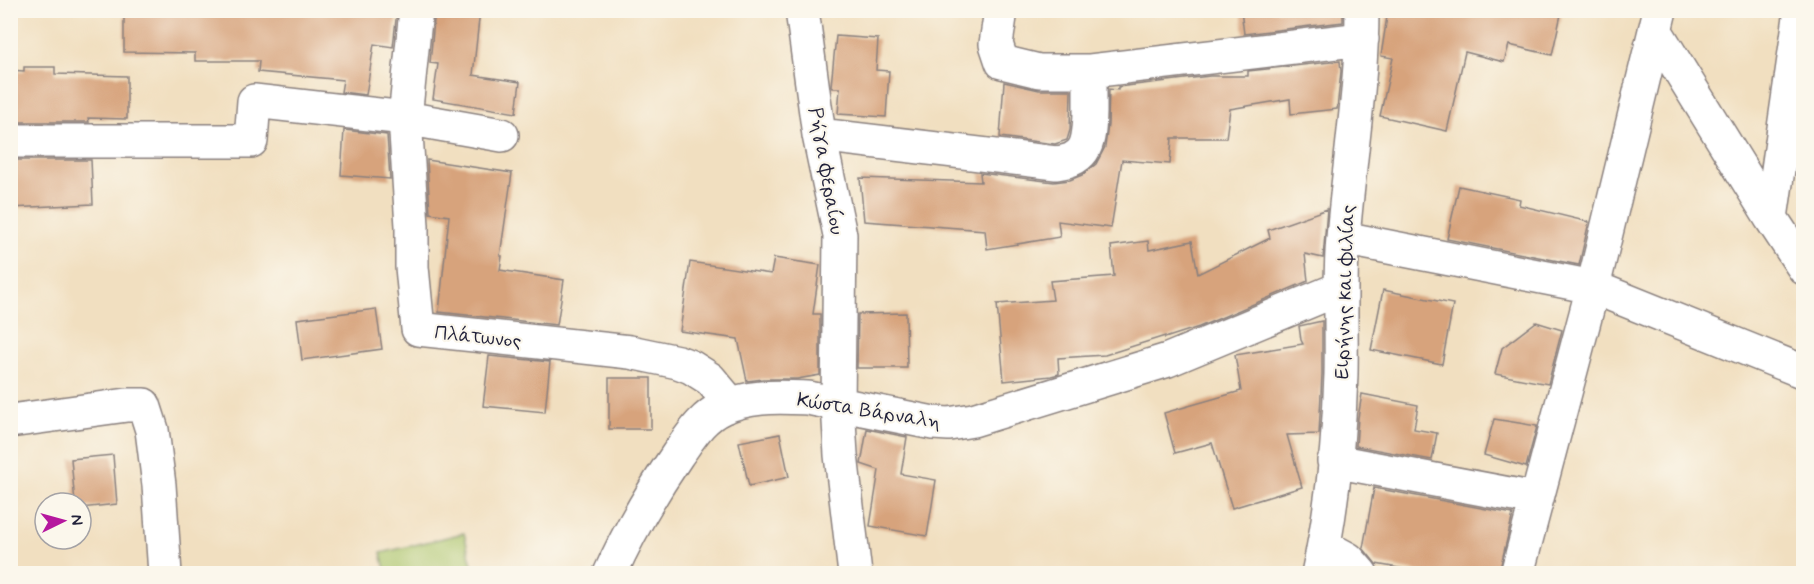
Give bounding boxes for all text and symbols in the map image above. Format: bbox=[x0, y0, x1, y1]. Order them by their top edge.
street label: Ρήγα Φεραίου bbox=[801, 105, 850, 237]
street label: Ειρήνης και Φιλίας bbox=[1329, 204, 1362, 380]
street label: Πλάτωνος bbox=[433, 320, 523, 355]
street label: Κώστα Βάρναλη bbox=[795, 387, 943, 436]
north arrow bbox=[33, 491, 93, 551]
text: N bbox=[66, 514, 87, 526]

